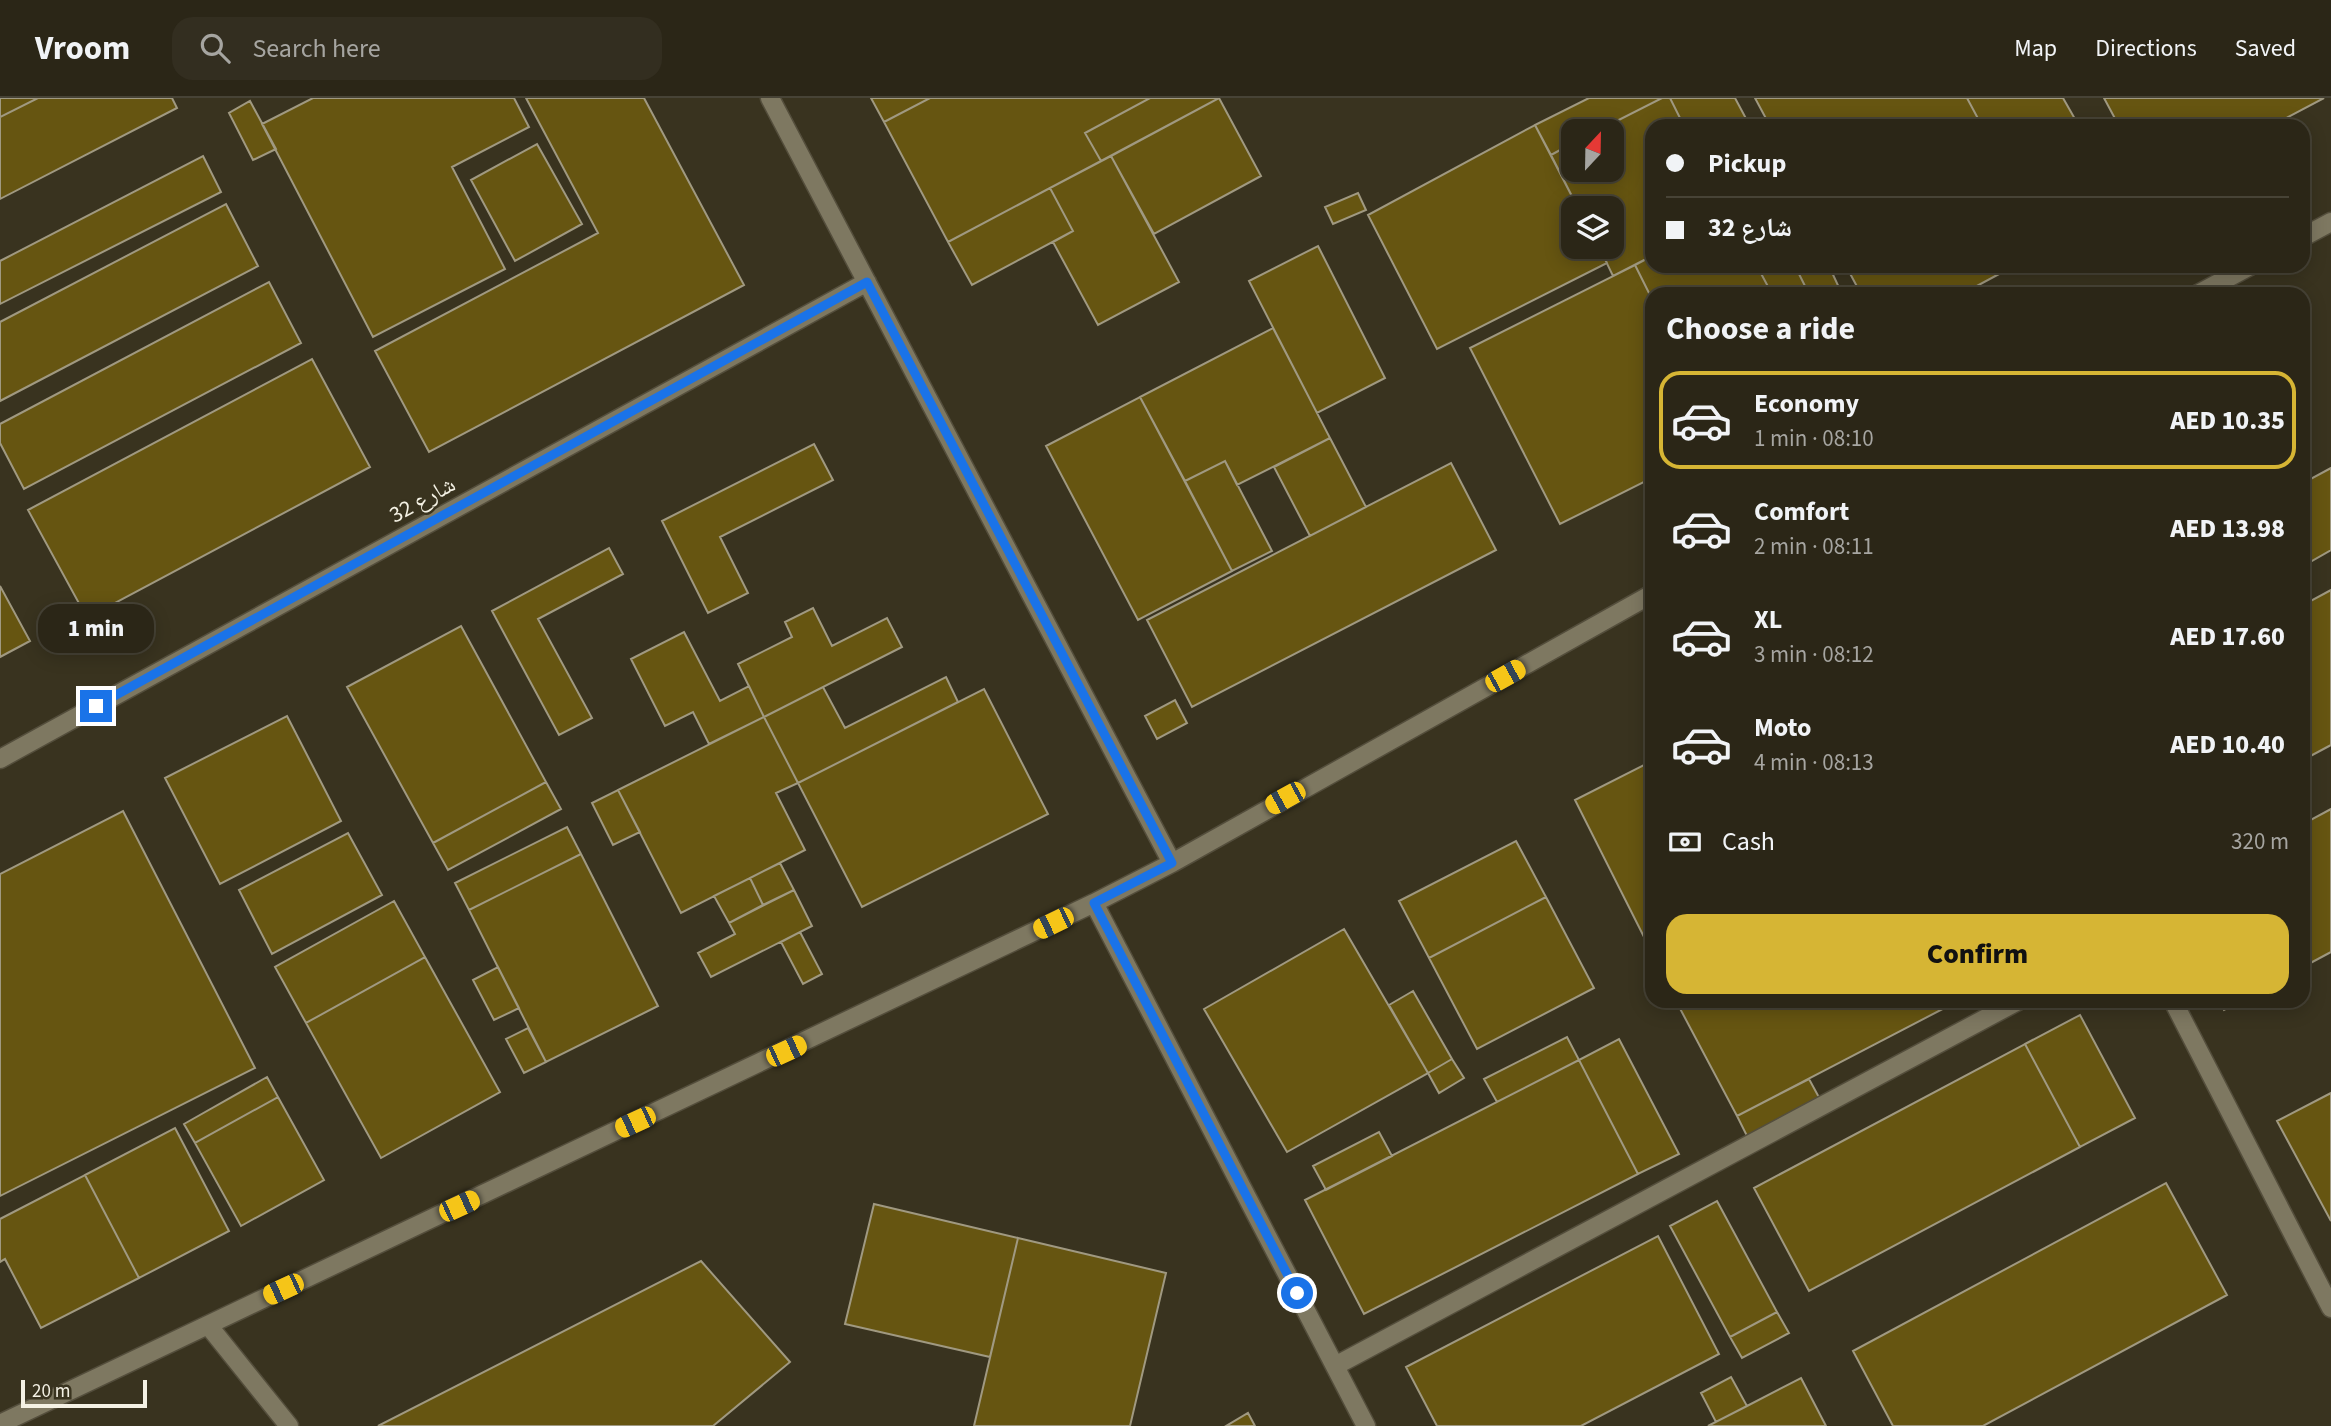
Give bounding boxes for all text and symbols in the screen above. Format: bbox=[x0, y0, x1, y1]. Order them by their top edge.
search box bbox=[172, 17, 662, 80]
text: Vroom bbox=[35, 25, 130, 72]
icon: search bbox=[196, 29, 234, 67]
text: Search here bbox=[252, 30, 381, 67]
text: Map bbox=[2014, 31, 2057, 66]
text: Directions bbox=[2095, 31, 2197, 66]
text: Saved bbox=[2235, 31, 2296, 66]
north arrow bbox=[1561, 119, 1624, 182]
map controls bbox=[1561, 119, 1624, 259]
text: Pickup bbox=[1708, 145, 1786, 182]
button: layers bbox=[1561, 196, 1624, 259]
text: شارع 32 bbox=[1708, 209, 1792, 246]
text: Choose a ride bbox=[1666, 306, 1855, 352]
text: Economy bbox=[1754, 385, 1859, 422]
icon: car bbox=[1670, 389, 1733, 452]
text: AED 10.35 bbox=[2170, 402, 2285, 439]
text: 1 min · 08:10 bbox=[1754, 422, 1874, 455]
street label: شارع 32 bbox=[383, 468, 461, 531]
text: Comfort bbox=[1754, 493, 1849, 530]
icon: car bbox=[1670, 497, 1733, 560]
text: AED 13.98 bbox=[2170, 510, 2285, 547]
text: 2 min · 08:11 bbox=[1754, 530, 1874, 563]
text: XL bbox=[1754, 601, 1782, 638]
callout: 1 min bbox=[38, 604, 154, 654]
icon: car bbox=[1670, 605, 1733, 668]
text: 1 min bbox=[68, 612, 124, 645]
text: AED 17.60 bbox=[2170, 618, 2285, 655]
text: 3 min · 08:12 bbox=[1754, 638, 1874, 671]
car bbox=[1482, 657, 1529, 695]
route end bbox=[80, 690, 112, 722]
text: Moto bbox=[1754, 709, 1811, 746]
icon: car bbox=[1670, 713, 1733, 776]
text: AED 10.40 bbox=[2170, 726, 2285, 763]
text: 4 min · 08:13 bbox=[1754, 746, 1874, 779]
car bbox=[1262, 779, 1309, 817]
icon: cash bbox=[1666, 823, 1704, 861]
text: Cash bbox=[1722, 823, 1775, 860]
text: 320 m bbox=[2231, 825, 2289, 858]
car bbox=[1030, 904, 1077, 942]
button: Confirm bbox=[1666, 914, 2289, 994]
car bbox=[763, 1033, 810, 1069]
car bbox=[612, 1104, 659, 1140]
car bbox=[436, 1188, 483, 1224]
car bbox=[260, 1271, 307, 1307]
route start bbox=[1281, 1277, 1313, 1309]
scale bar bbox=[21, 1377, 147, 1409]
text: 20 m bbox=[32, 1378, 70, 1405]

